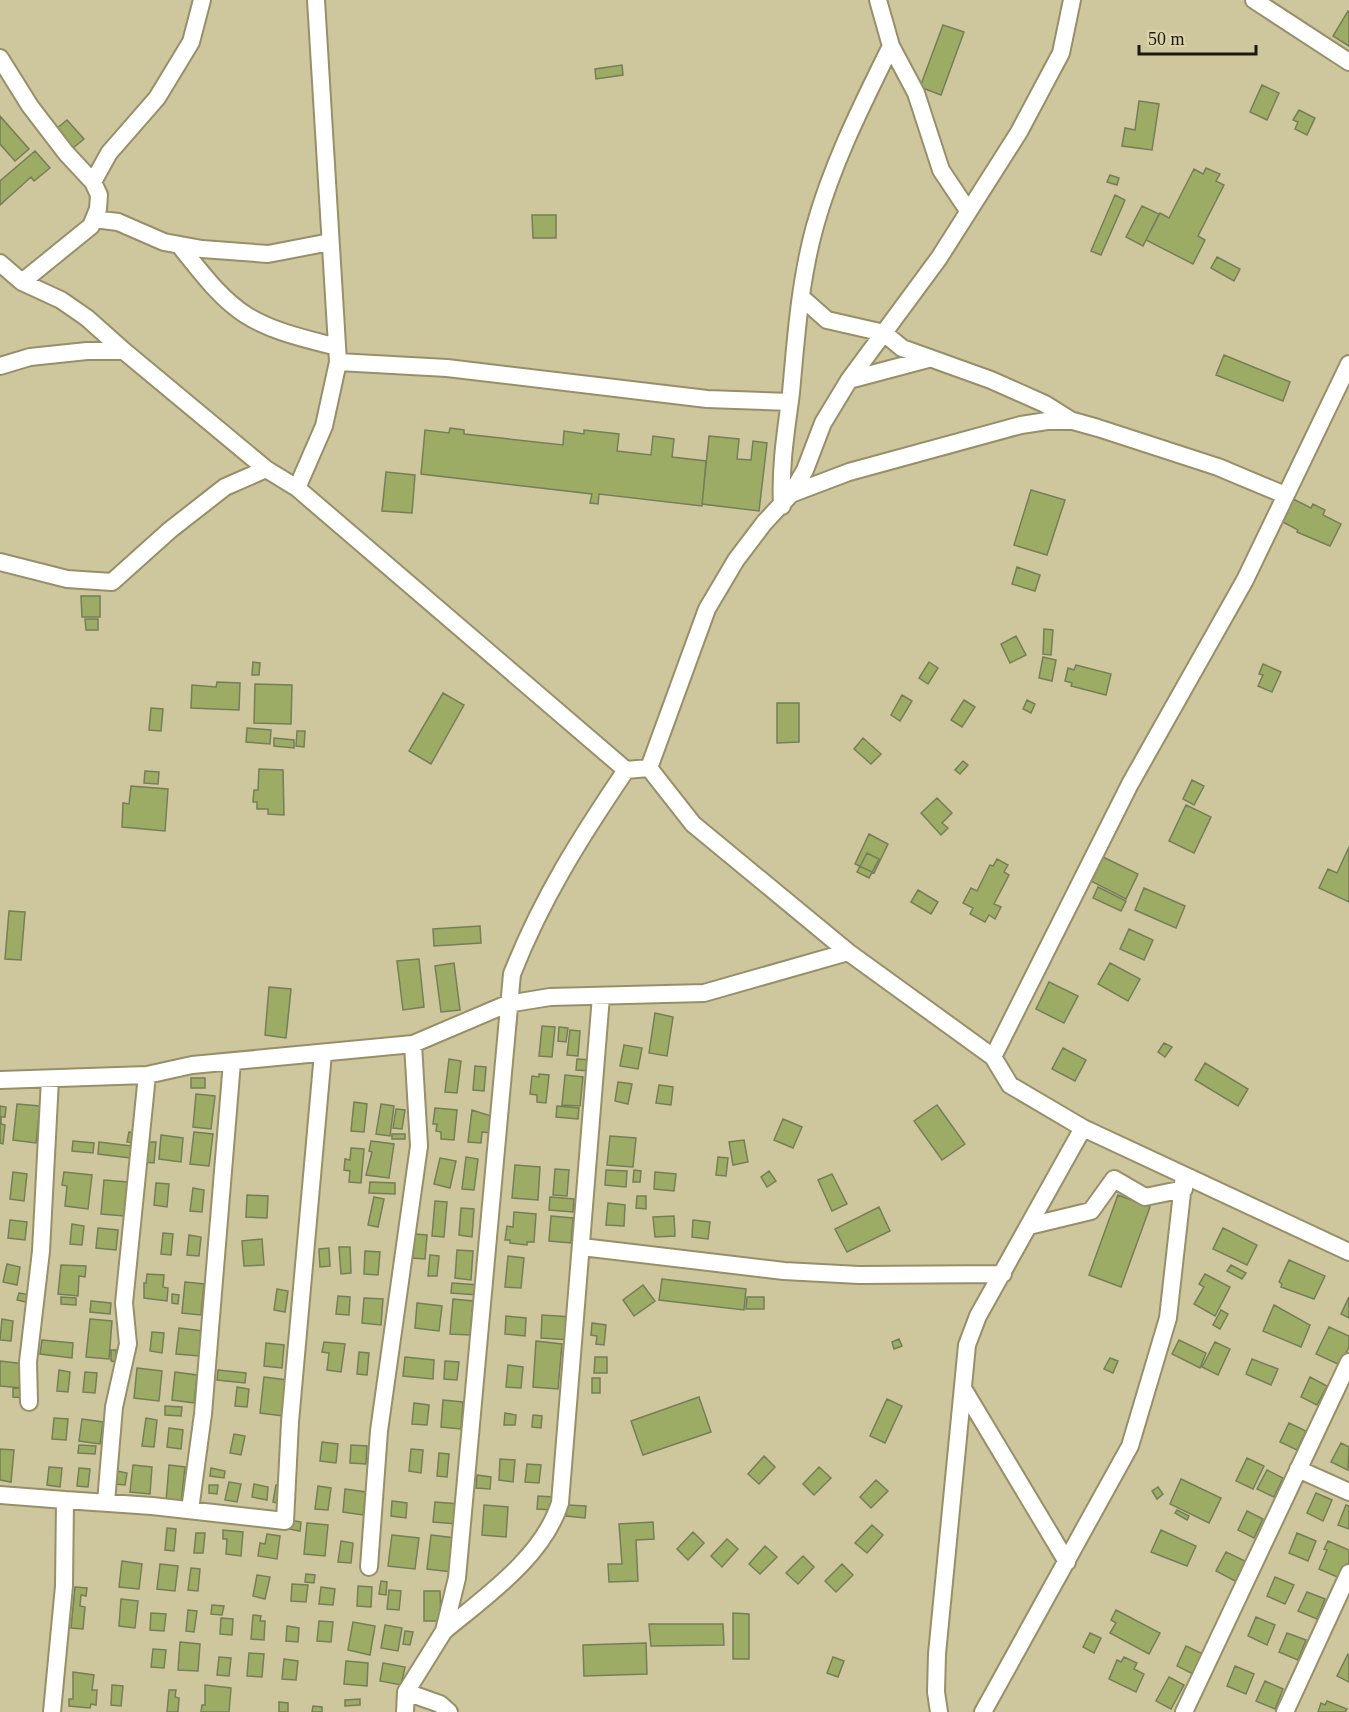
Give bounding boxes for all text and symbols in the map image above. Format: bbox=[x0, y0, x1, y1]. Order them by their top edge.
scale bar bbox=[1139, 18, 1256, 56]
text: 50 m bbox=[1148, 29, 1185, 49]

